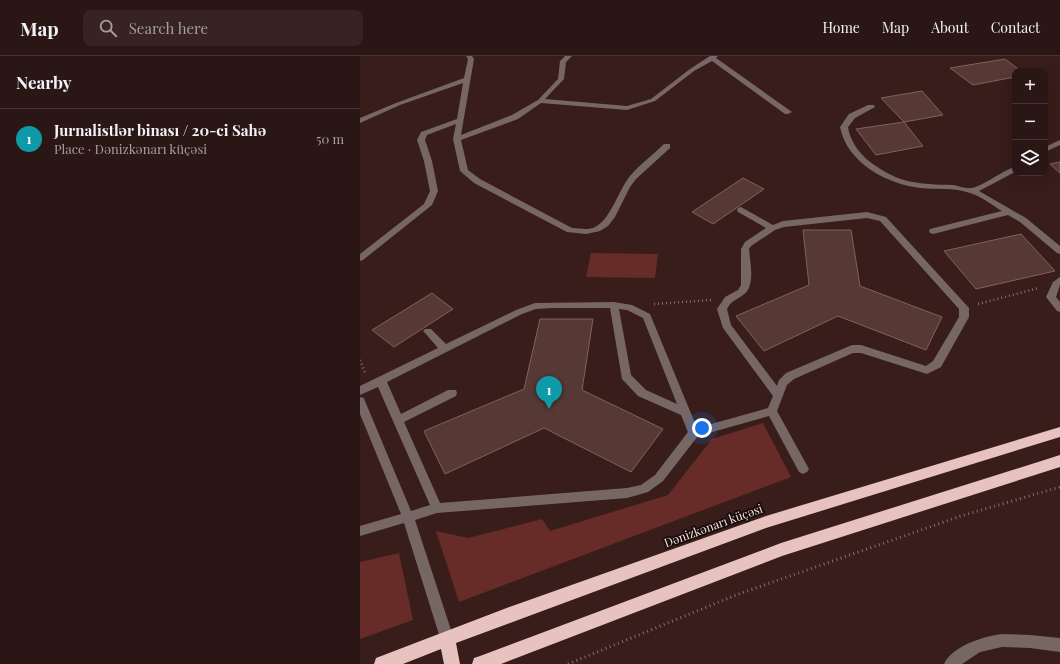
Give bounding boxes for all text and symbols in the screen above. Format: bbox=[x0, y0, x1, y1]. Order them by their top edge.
search box bbox=[83, 10, 363, 46]
text: Map bbox=[20, 15, 59, 41]
icon: search bbox=[97, 17, 119, 39]
text: Search here bbox=[129, 18, 208, 38]
text: Home bbox=[822, 18, 860, 37]
text: Map bbox=[882, 18, 909, 37]
text: About bbox=[931, 18, 969, 37]
text: Contact bbox=[991, 18, 1040, 37]
map controls bbox=[1012, 68, 1048, 176]
button: + bbox=[1012, 68, 1048, 104]
text: Nearby bbox=[16, 71, 71, 93]
button: − bbox=[1012, 104, 1048, 140]
text: Jurnalistlər binası / 20-ci Sahə bbox=[54, 120, 266, 140]
text: 1 bbox=[27, 130, 31, 147]
text: 50 m bbox=[316, 130, 344, 147]
text: Place · Dənizkənarı küçəsi bbox=[54, 140, 207, 157]
button: layers bbox=[1012, 140, 1048, 176]
pin: 1 bbox=[536, 376, 562, 409]
your location bbox=[692, 418, 712, 438]
street label: Dənizkənarı küçəsi bbox=[661, 500, 765, 550]

